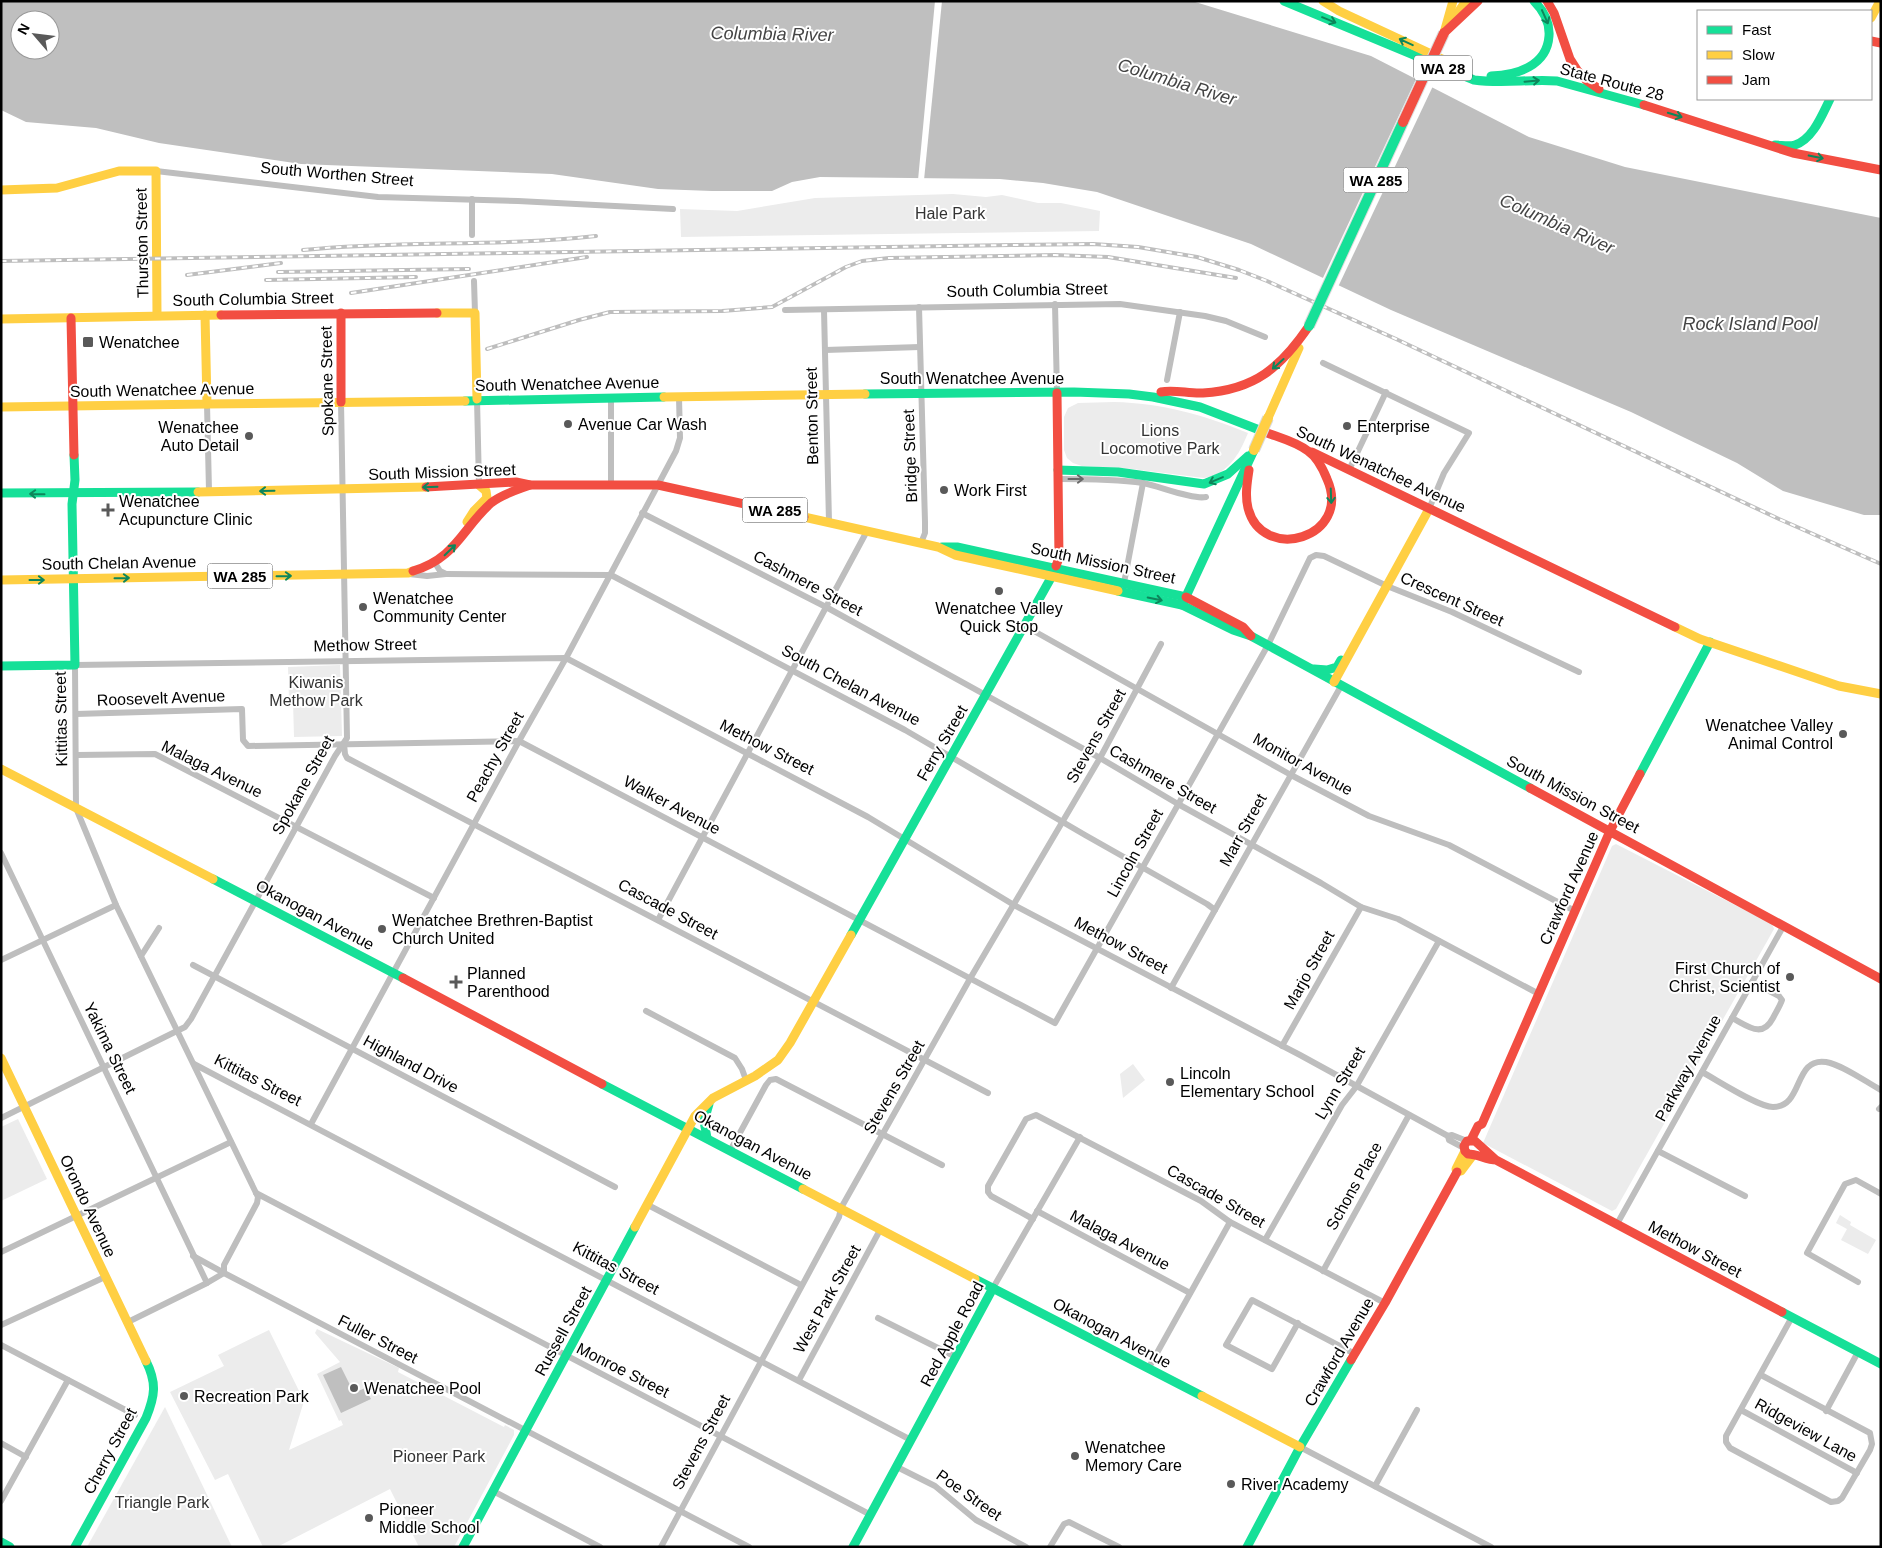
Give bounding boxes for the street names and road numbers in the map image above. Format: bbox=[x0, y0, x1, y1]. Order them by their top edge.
road number: WA 28 bbox=[1414, 56, 1472, 80]
street label: State Route 28 bbox=[1558, 60, 1666, 104]
street label: South Worthen Street bbox=[260, 159, 415, 189]
road number: WA 285 bbox=[1344, 168, 1408, 192]
street label: Thurston Street bbox=[133, 187, 151, 298]
street label: South Columbia Street bbox=[946, 280, 1108, 300]
street label: South Columbia Street bbox=[172, 289, 334, 309]
street label: Spokane Street bbox=[318, 325, 336, 436]
street label: Benton Street bbox=[803, 366, 821, 465]
street label: South Wenatchee Avenue bbox=[880, 370, 1064, 387]
street label: South Wenatchee Avenue bbox=[475, 374, 659, 394]
street label: South Wenatchee Avenue bbox=[70, 380, 254, 400]
street label: Bridge Street bbox=[900, 408, 920, 503]
street label: South Wenatchee Avenue bbox=[1294, 422, 1468, 516]
street label: South Mission Street bbox=[368, 461, 517, 483]
road number: WA 285 bbox=[742, 498, 808, 522]
street label: South Mission Street bbox=[1029, 539, 1178, 587]
street label: Cashmere Street bbox=[751, 547, 866, 619]
street label: South Chelan Avenue bbox=[42, 553, 196, 573]
road number: WA 285 bbox=[208, 564, 272, 588]
street label: Crescent Street bbox=[1398, 569, 1507, 630]
street label: Methow Street bbox=[313, 636, 417, 654]
street label: South Chelan Avenue bbox=[779, 641, 923, 729]
street label: Kittitas Street bbox=[52, 671, 70, 767]
street label: Stevens Street bbox=[1063, 686, 1129, 786]
street label: Roosevelt Avenue bbox=[96, 687, 226, 709]
street label: Ferry Street bbox=[914, 702, 971, 784]
street label: Peachy Street bbox=[463, 708, 527, 805]
street label: Methow Street bbox=[717, 716, 817, 778]
street label: Monitor Avenue bbox=[1250, 730, 1356, 798]
street label: Spokane Street bbox=[269, 732, 337, 837]
street label: Malaga Avenue bbox=[159, 737, 265, 801]
street label: Cashmere Street bbox=[1106, 741, 1220, 817]
street label: South Mission Street bbox=[1504, 752, 1643, 836]
street label: Walker Avenue bbox=[621, 772, 723, 838]
street label: Marr Street bbox=[1216, 790, 1270, 869]
street label: Lincoln Street bbox=[1104, 806, 1166, 900]
street label: Crawford Avenue bbox=[1536, 829, 1602, 947]
street label: Cascade Street bbox=[615, 876, 721, 943]
street label: Okanogan Avenue bbox=[253, 877, 377, 953]
street label: Methow Street bbox=[1071, 913, 1171, 977]
street label: Marjo Street bbox=[1280, 927, 1338, 1012]
street label: Yakima Street bbox=[81, 1000, 140, 1097]
street label: Parkway Avenue bbox=[1652, 1012, 1724, 1124]
street label: Highland Drive bbox=[361, 1032, 461, 1096]
street label: Stevens Street bbox=[860, 1037, 928, 1137]
street label: Lynn Street bbox=[1312, 1043, 1368, 1122]
street label: Kittitas Street bbox=[212, 1051, 305, 1109]
street label: Okanogan Avenue bbox=[691, 1107, 815, 1183]
street label: Schons Place bbox=[1323, 1139, 1385, 1233]
street label: Orondo Avenue bbox=[57, 1152, 119, 1260]
street label: Cascade Street bbox=[1164, 1161, 1268, 1231]
street label: Malaga Avenue bbox=[1067, 1207, 1173, 1273]
street label: Methow Street bbox=[1645, 1217, 1745, 1281]
street label: Kittitas Street bbox=[570, 1238, 662, 1298]
street label: West Park Street bbox=[790, 1242, 864, 1356]
street label: Red Apple Road bbox=[917, 1279, 987, 1389]
street label: Russell Street bbox=[531, 1283, 595, 1379]
street label: Okanogan Avenue bbox=[1050, 1295, 1174, 1371]
street label: Crawford Avenue bbox=[1301, 1295, 1377, 1409]
street label: Fuller Street bbox=[335, 1312, 421, 1367]
street label: Monroe Street bbox=[574, 1339, 673, 1401]
street label: Stevens Street bbox=[669, 1391, 733, 1492]
street label: Ridgeview Lane bbox=[1752, 1395, 1860, 1465]
street label: Cherry Street bbox=[80, 1405, 140, 1497]
street label: Poe Street bbox=[933, 1466, 1005, 1524]

